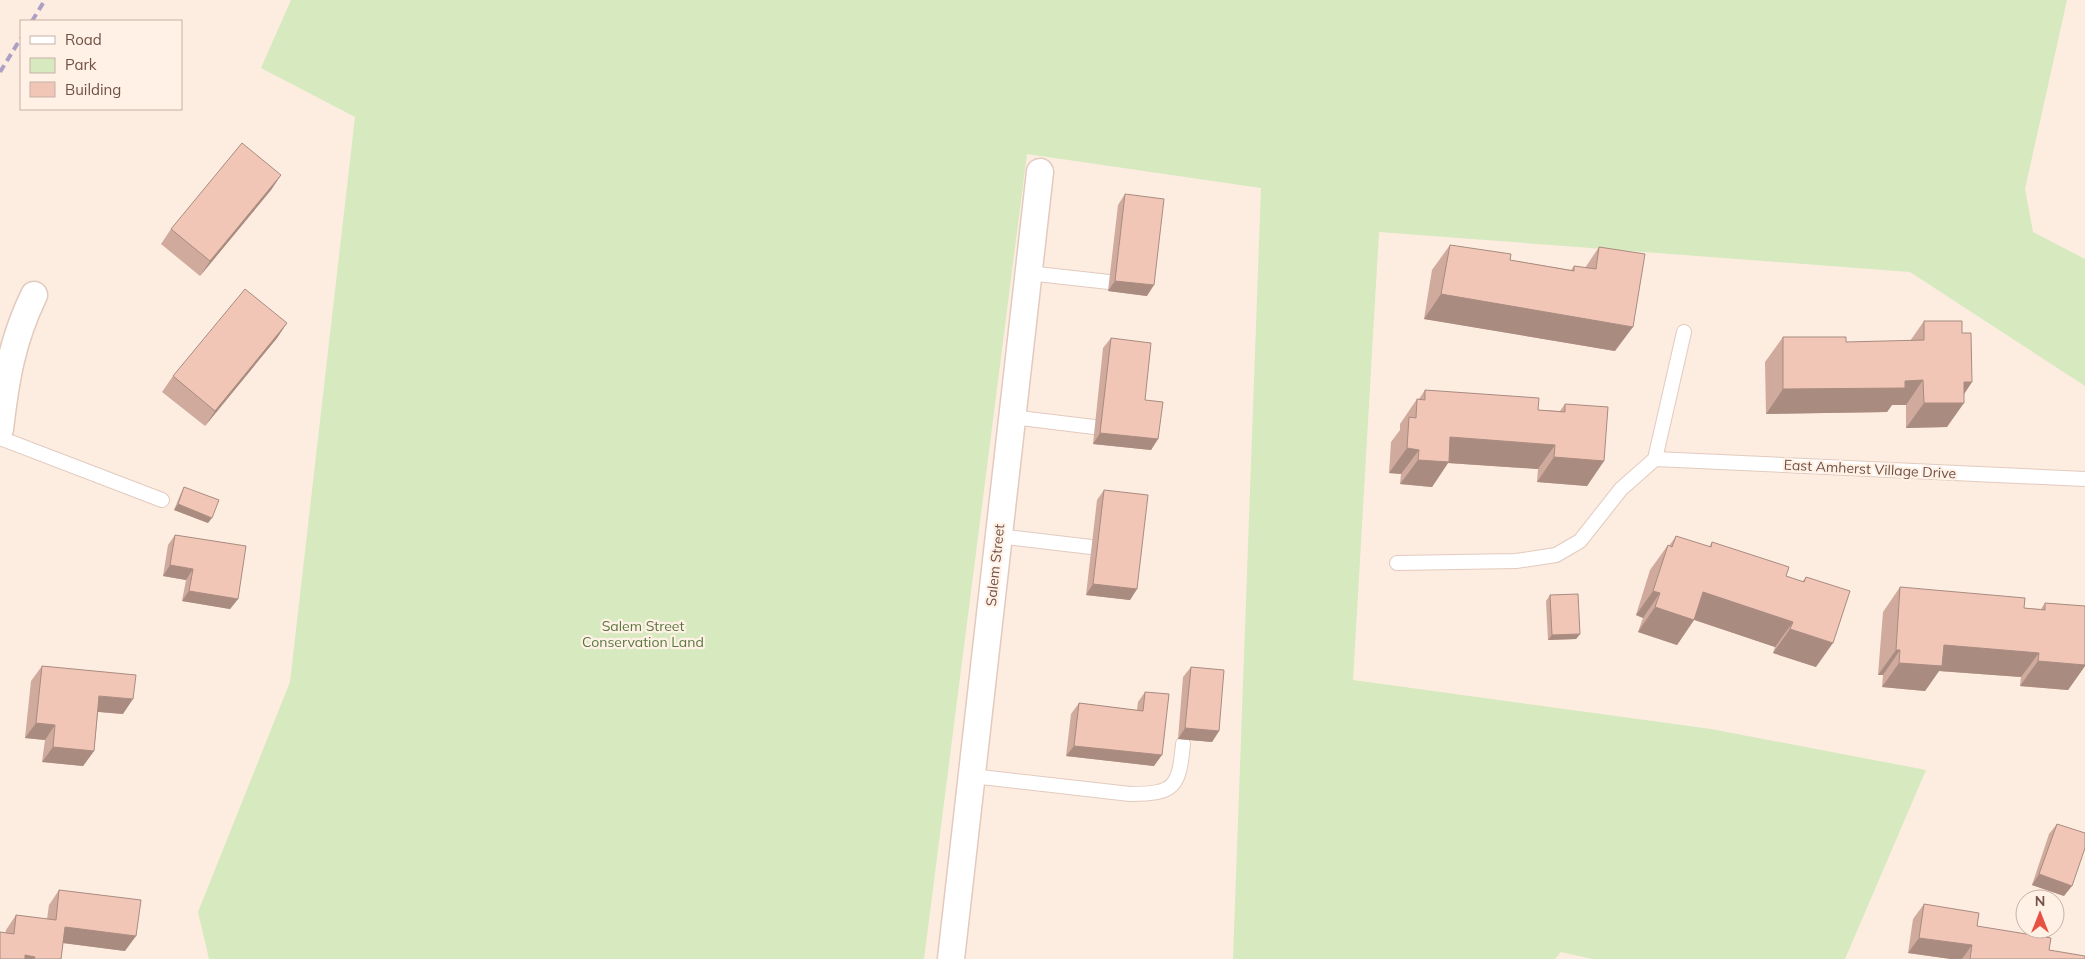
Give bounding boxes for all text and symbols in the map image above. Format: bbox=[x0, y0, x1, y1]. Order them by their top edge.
legend bbox=[20, 20, 182, 110]
text: Road bbox=[65, 30, 102, 49]
text: Park bbox=[65, 55, 97, 74]
text: Building bbox=[65, 80, 121, 99]
street label: East Amherst Village Drive bbox=[1783, 455, 1957, 483]
street label: Salem Street bbox=[982, 523, 1008, 607]
park label: Salem Street Conservation Land bbox=[582, 617, 704, 651]
north arrow bbox=[2015, 889, 2065, 939]
text: N bbox=[2035, 892, 2045, 910]

